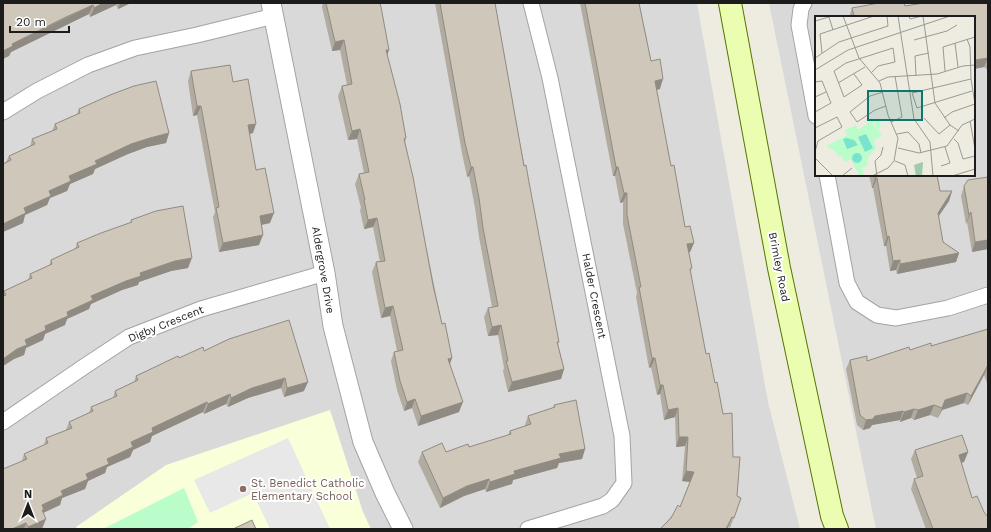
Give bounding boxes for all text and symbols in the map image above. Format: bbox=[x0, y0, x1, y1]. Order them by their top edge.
scale bar bbox=[10, 8, 69, 34]
text: 20 m bbox=[16, 15, 46, 29]
inset map bbox=[815, 16, 975, 176]
street label: Aldergrove Drive bbox=[309, 226, 337, 314]
street label: Brimley Road bbox=[766, 231, 792, 303]
street label: Halder Crescent bbox=[579, 252, 609, 340]
street label: Digby Crescent bbox=[126, 303, 206, 345]
place label: St. Benedict Catholic Elementary School bbox=[251, 477, 364, 503]
north arrow bbox=[8, 484, 48, 524]
marker: St. Benedict Catholic Elementary School bbox=[238, 484, 248, 494]
text: N bbox=[24, 488, 32, 501]

